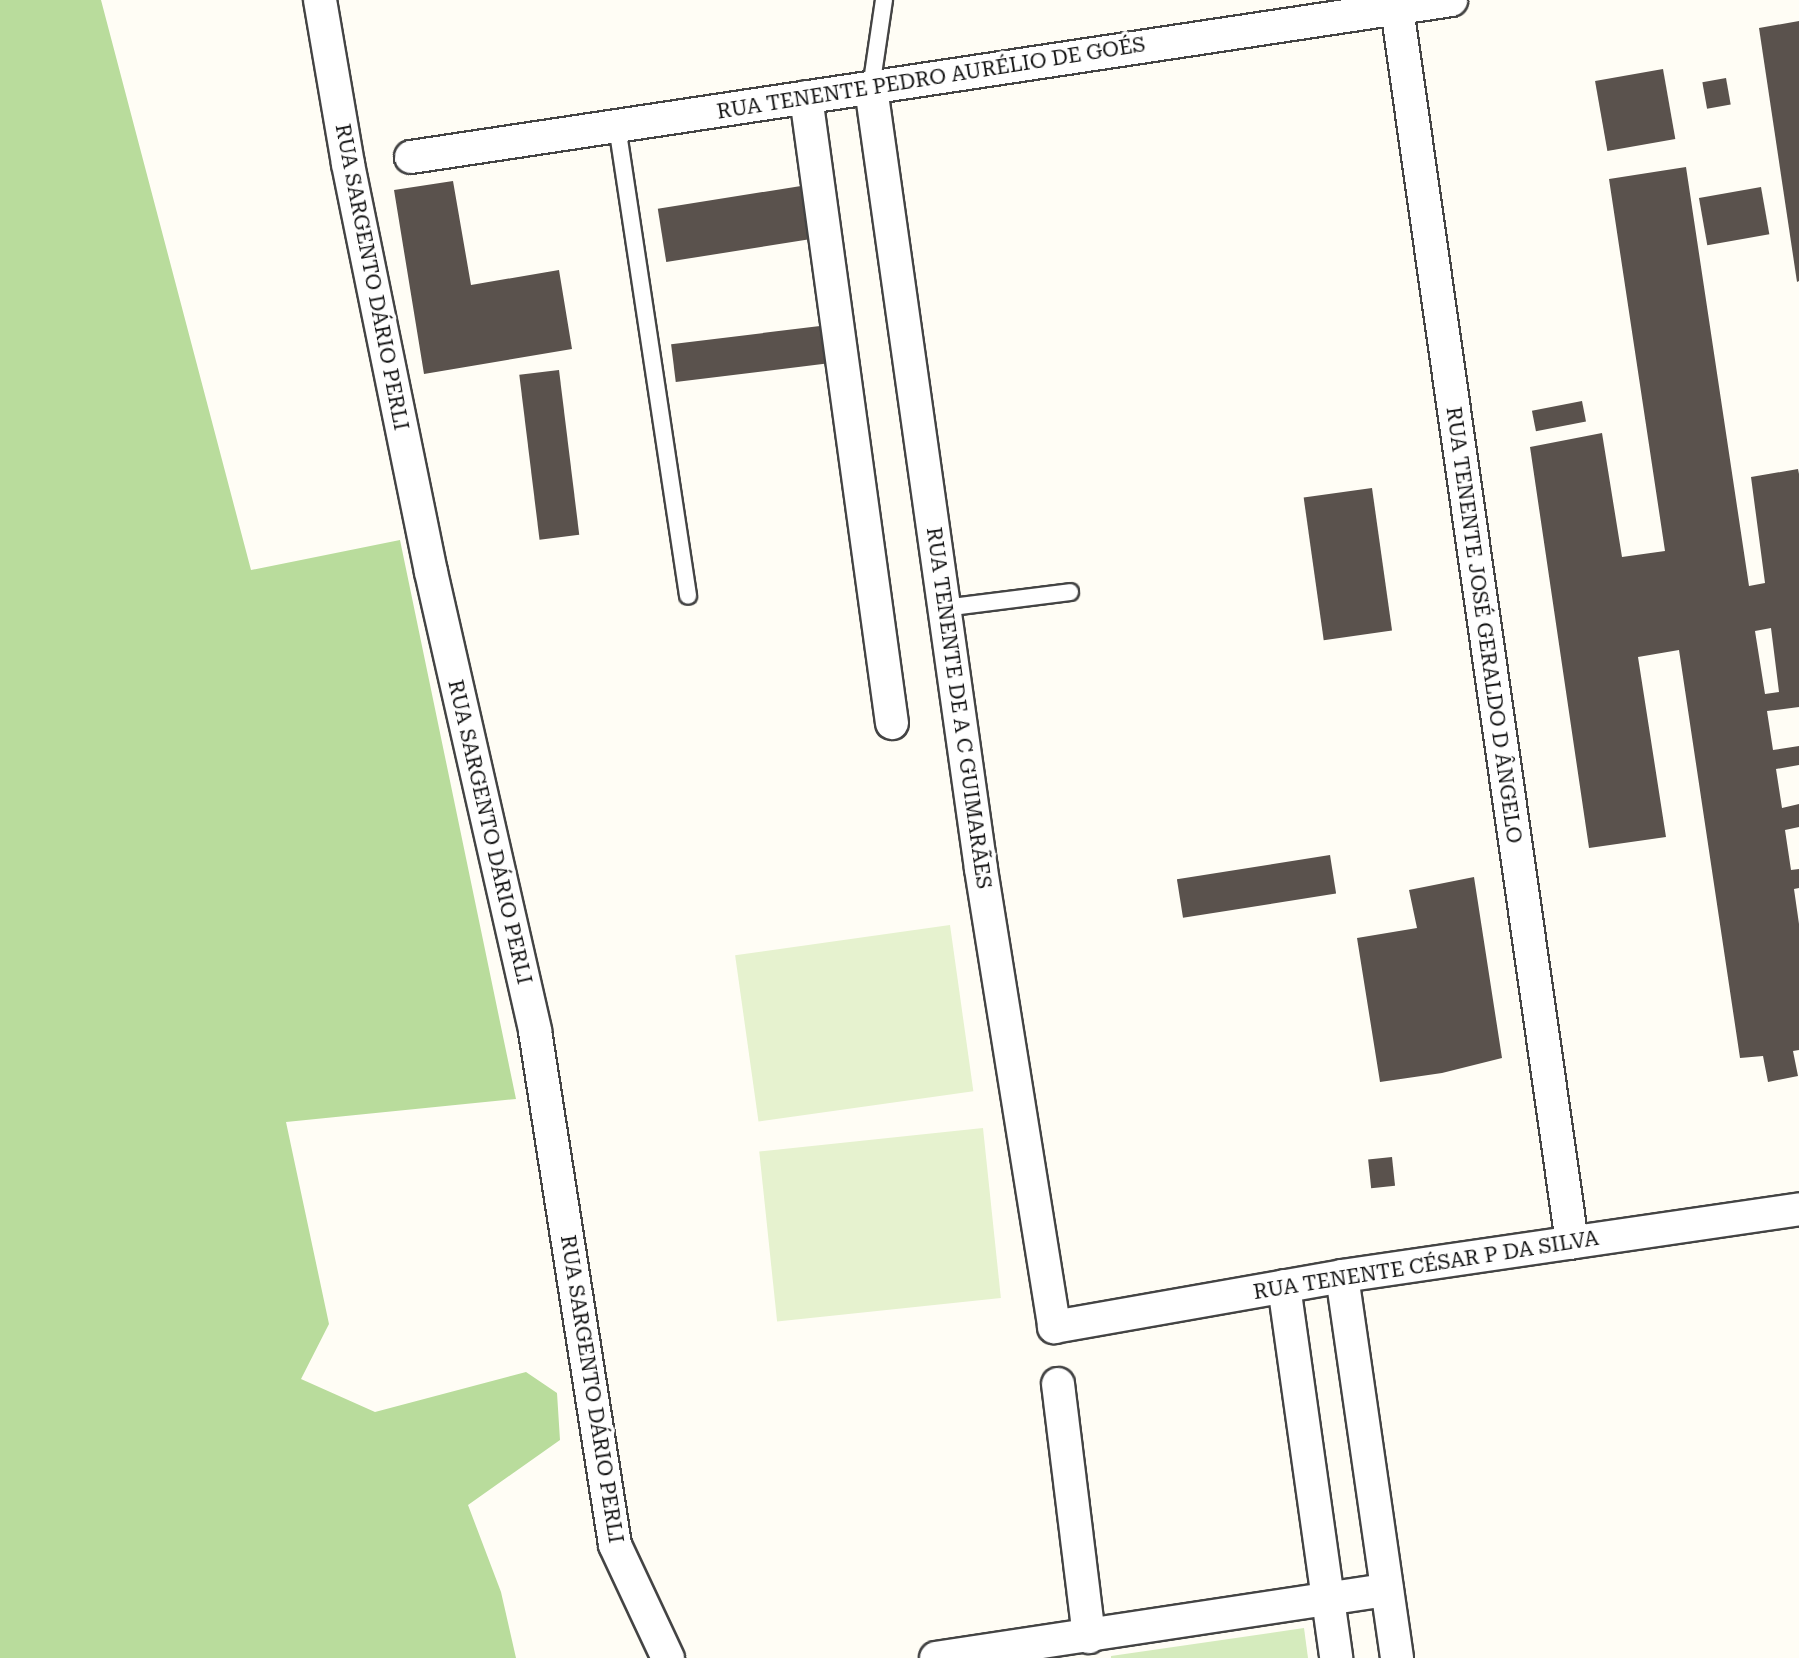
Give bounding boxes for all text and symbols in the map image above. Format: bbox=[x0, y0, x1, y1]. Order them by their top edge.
street label: RUA TENENTE PEDRO AURÉLIO DE GOÉS bbox=[715, 32, 1147, 124]
street label: RUA SARGENTO DÁRIO PERLI bbox=[330, 122, 414, 432]
street label: RUA TENENTE JOSÉ GERALDO D ÂNGELO bbox=[1441, 405, 1527, 845]
street label: RUA TENENTE DE A C GUIMARÃES bbox=[921, 526, 997, 890]
street label: RUA SARGENTO DÁRIO PERLI bbox=[443, 677, 537, 987]
street label: RUA TENENTE CÉSAR P DA SILVA bbox=[1251, 1225, 1601, 1305]
street label: RUA SARGENTO DÁRIO PERLI bbox=[555, 1233, 629, 1545]

